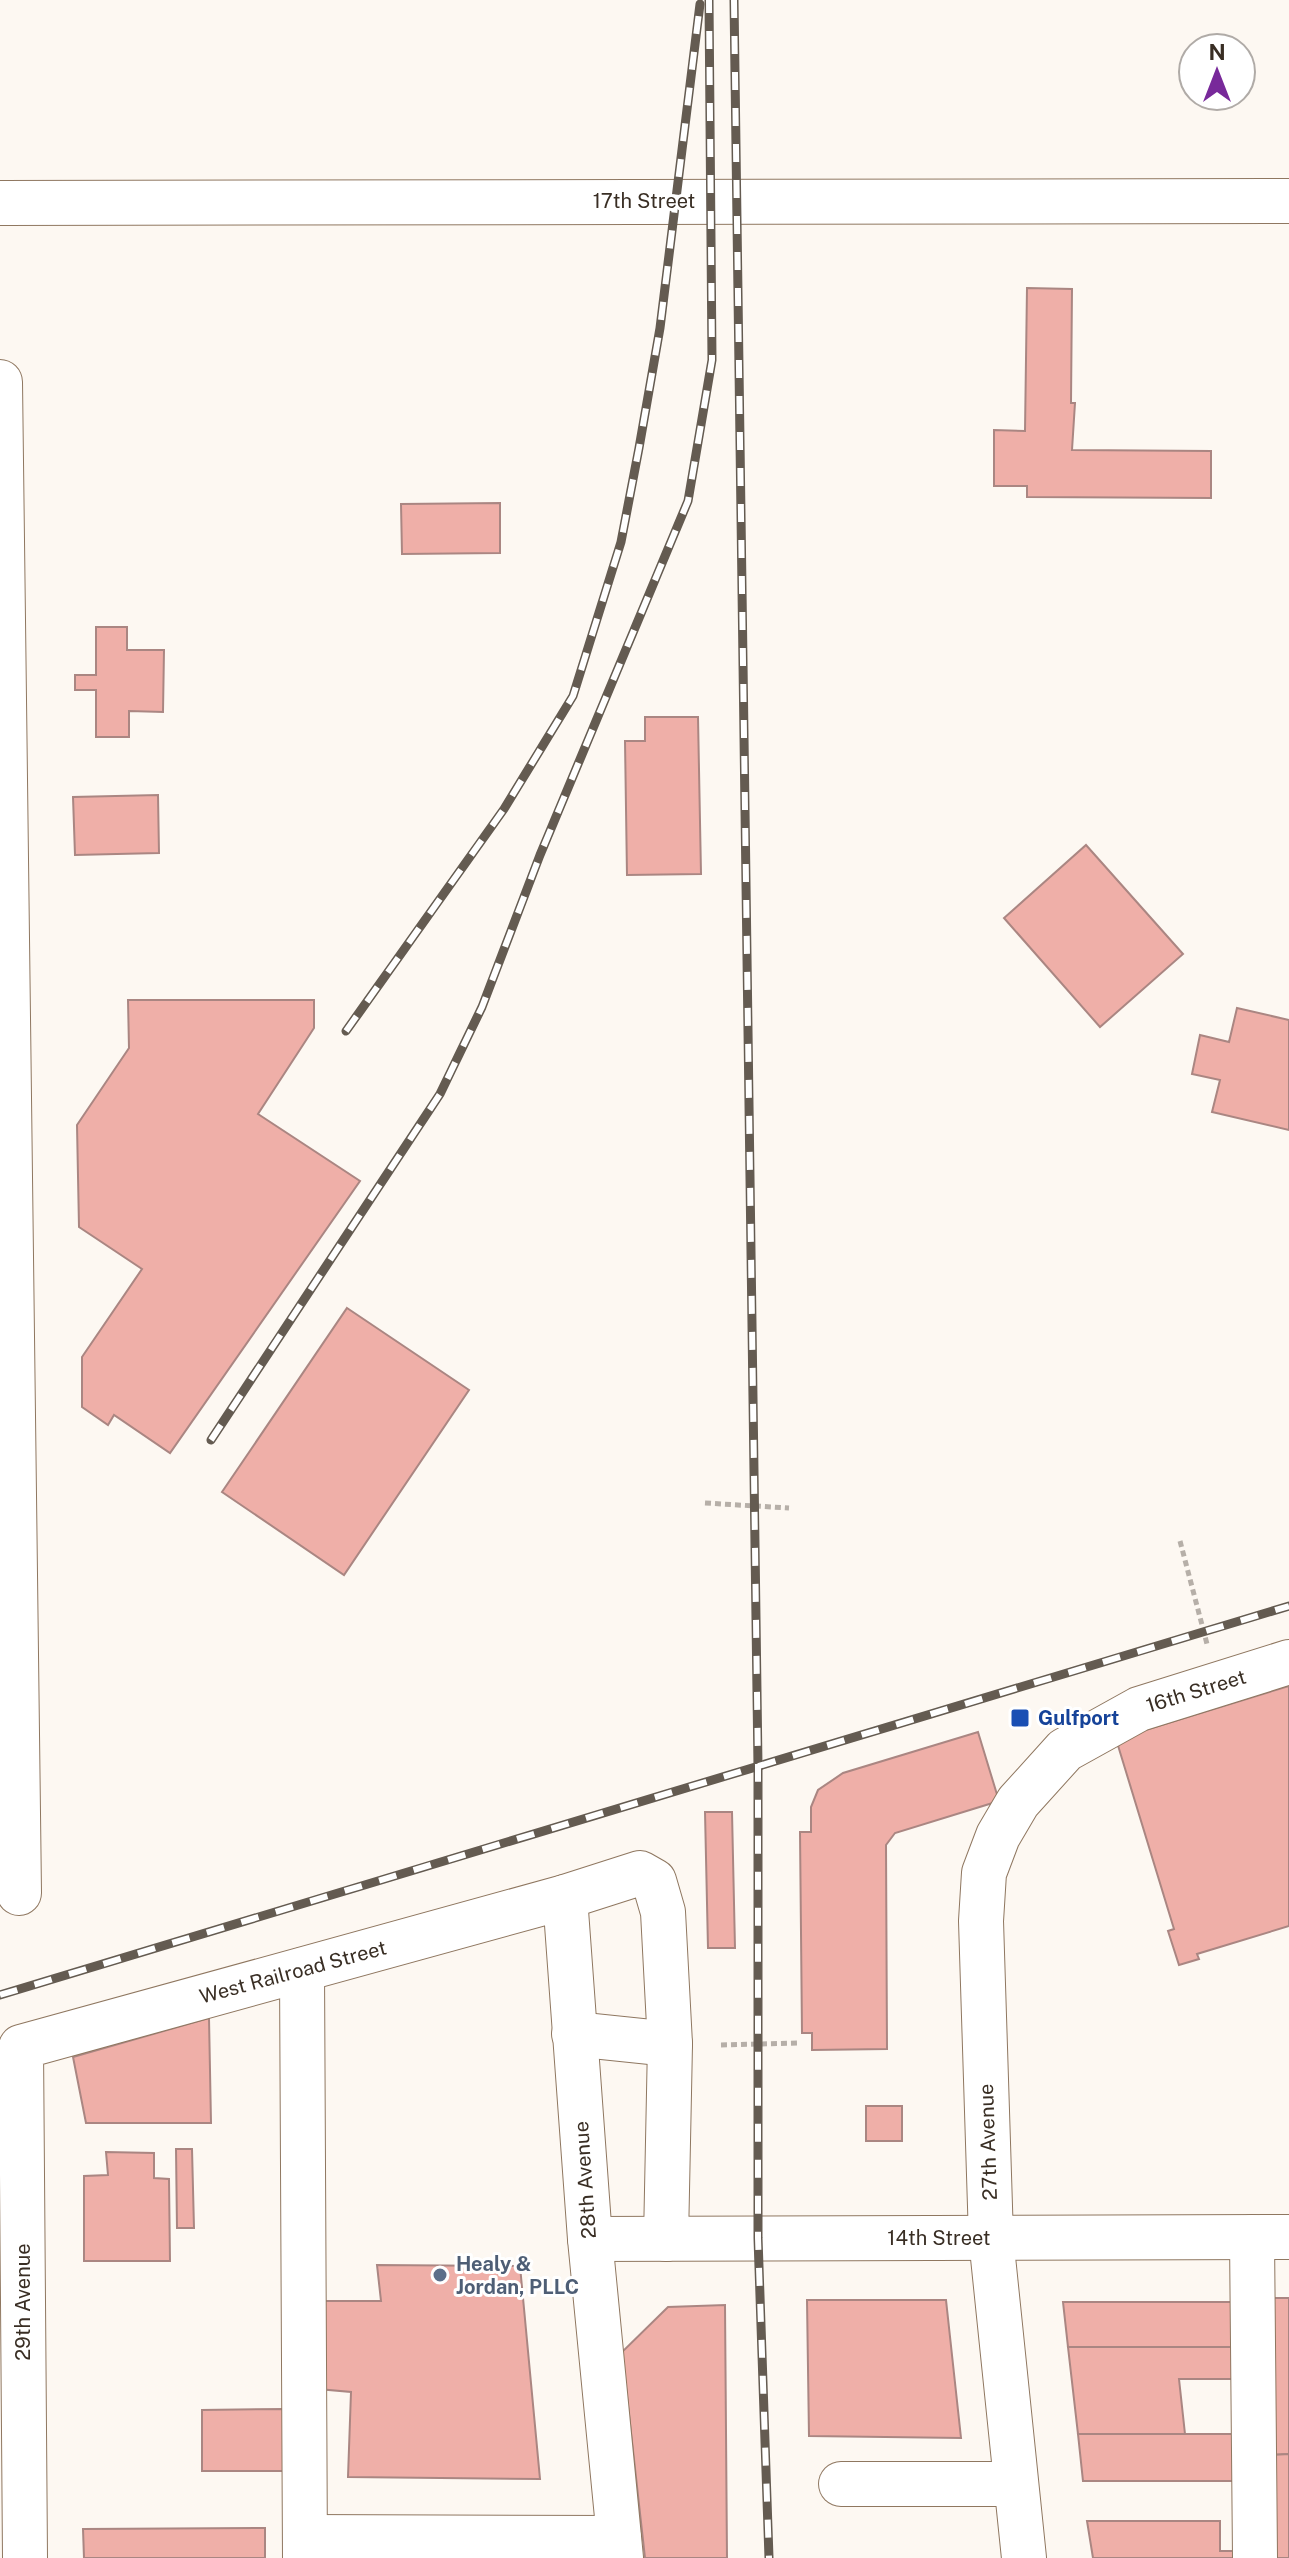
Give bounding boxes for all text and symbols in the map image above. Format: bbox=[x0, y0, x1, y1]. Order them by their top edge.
north arrow bbox=[1177, 32, 1257, 112]
text: N bbox=[1208, 39, 1226, 65]
street label: 17th Street bbox=[593, 189, 695, 213]
street label: 16th Street bbox=[1143, 1664, 1249, 1718]
place label: Gulfport bbox=[1038, 1706, 1119, 1730]
marker: Gulfport bbox=[1009, 1707, 1031, 1729]
street label: West Railroad Street bbox=[197, 1935, 389, 2009]
street label: 27th Avenue bbox=[974, 2083, 1002, 2201]
street label: 28th Avenue bbox=[569, 2120, 601, 2240]
street label: 14th Street bbox=[887, 2226, 991, 2250]
street label: 29th Avenue bbox=[11, 2243, 35, 2361]
place label: Healy & Jordan, PLLC bbox=[456, 2252, 579, 2299]
marker: Healy & Jordan, PLLC bbox=[431, 2266, 449, 2284]

